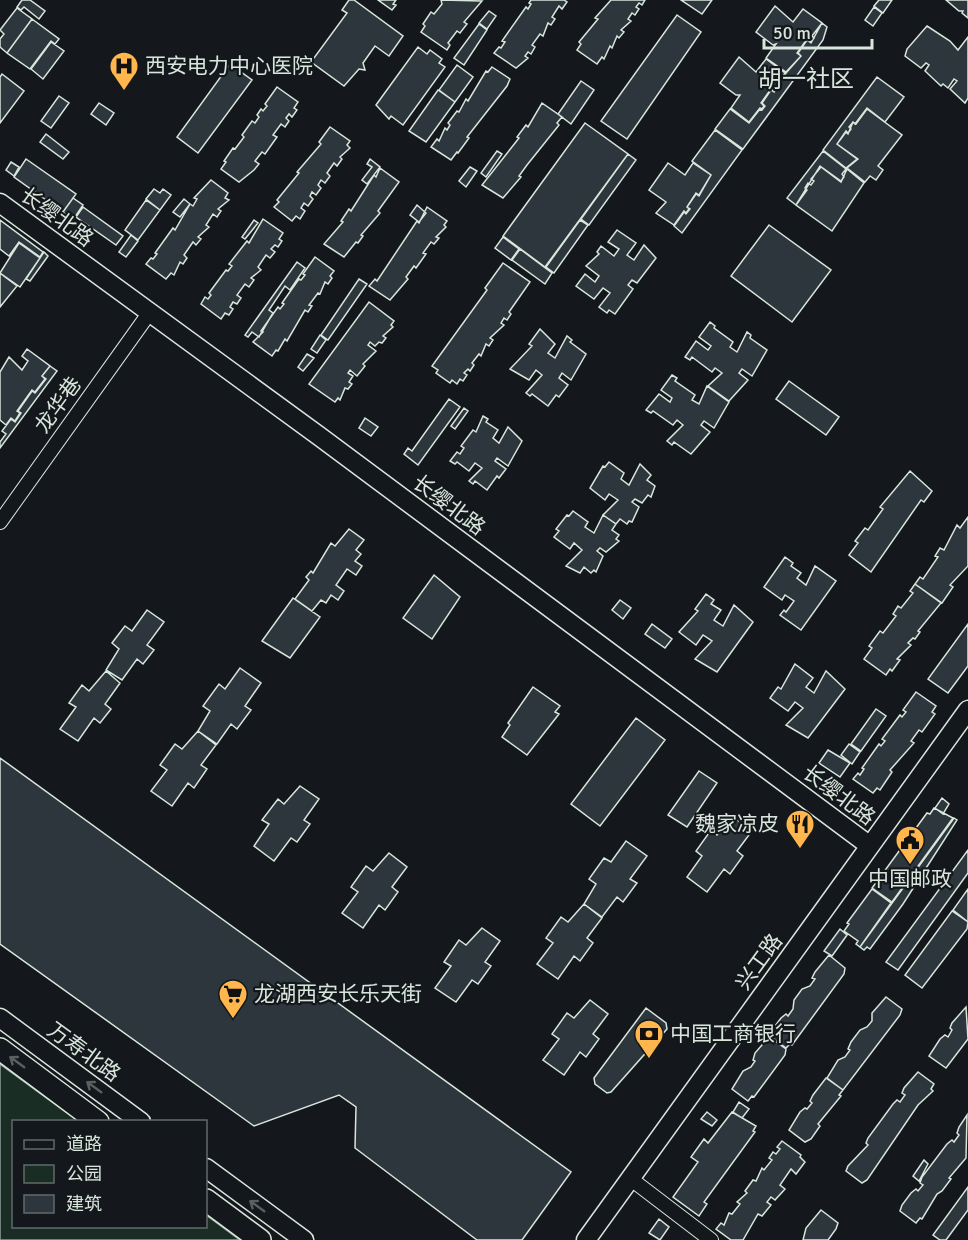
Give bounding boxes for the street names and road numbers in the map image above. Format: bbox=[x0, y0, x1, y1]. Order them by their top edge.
street label: 长缨北路 bbox=[15, 182, 99, 252]
street label: 龙华巷 bbox=[29, 372, 87, 438]
street label: 长缨北路 bbox=[408, 469, 490, 541]
street label: 长缨北路 bbox=[798, 759, 880, 831]
street label: 兴工路 bbox=[730, 929, 788, 995]
street label: 万寿北路 bbox=[42, 1017, 126, 1087]

